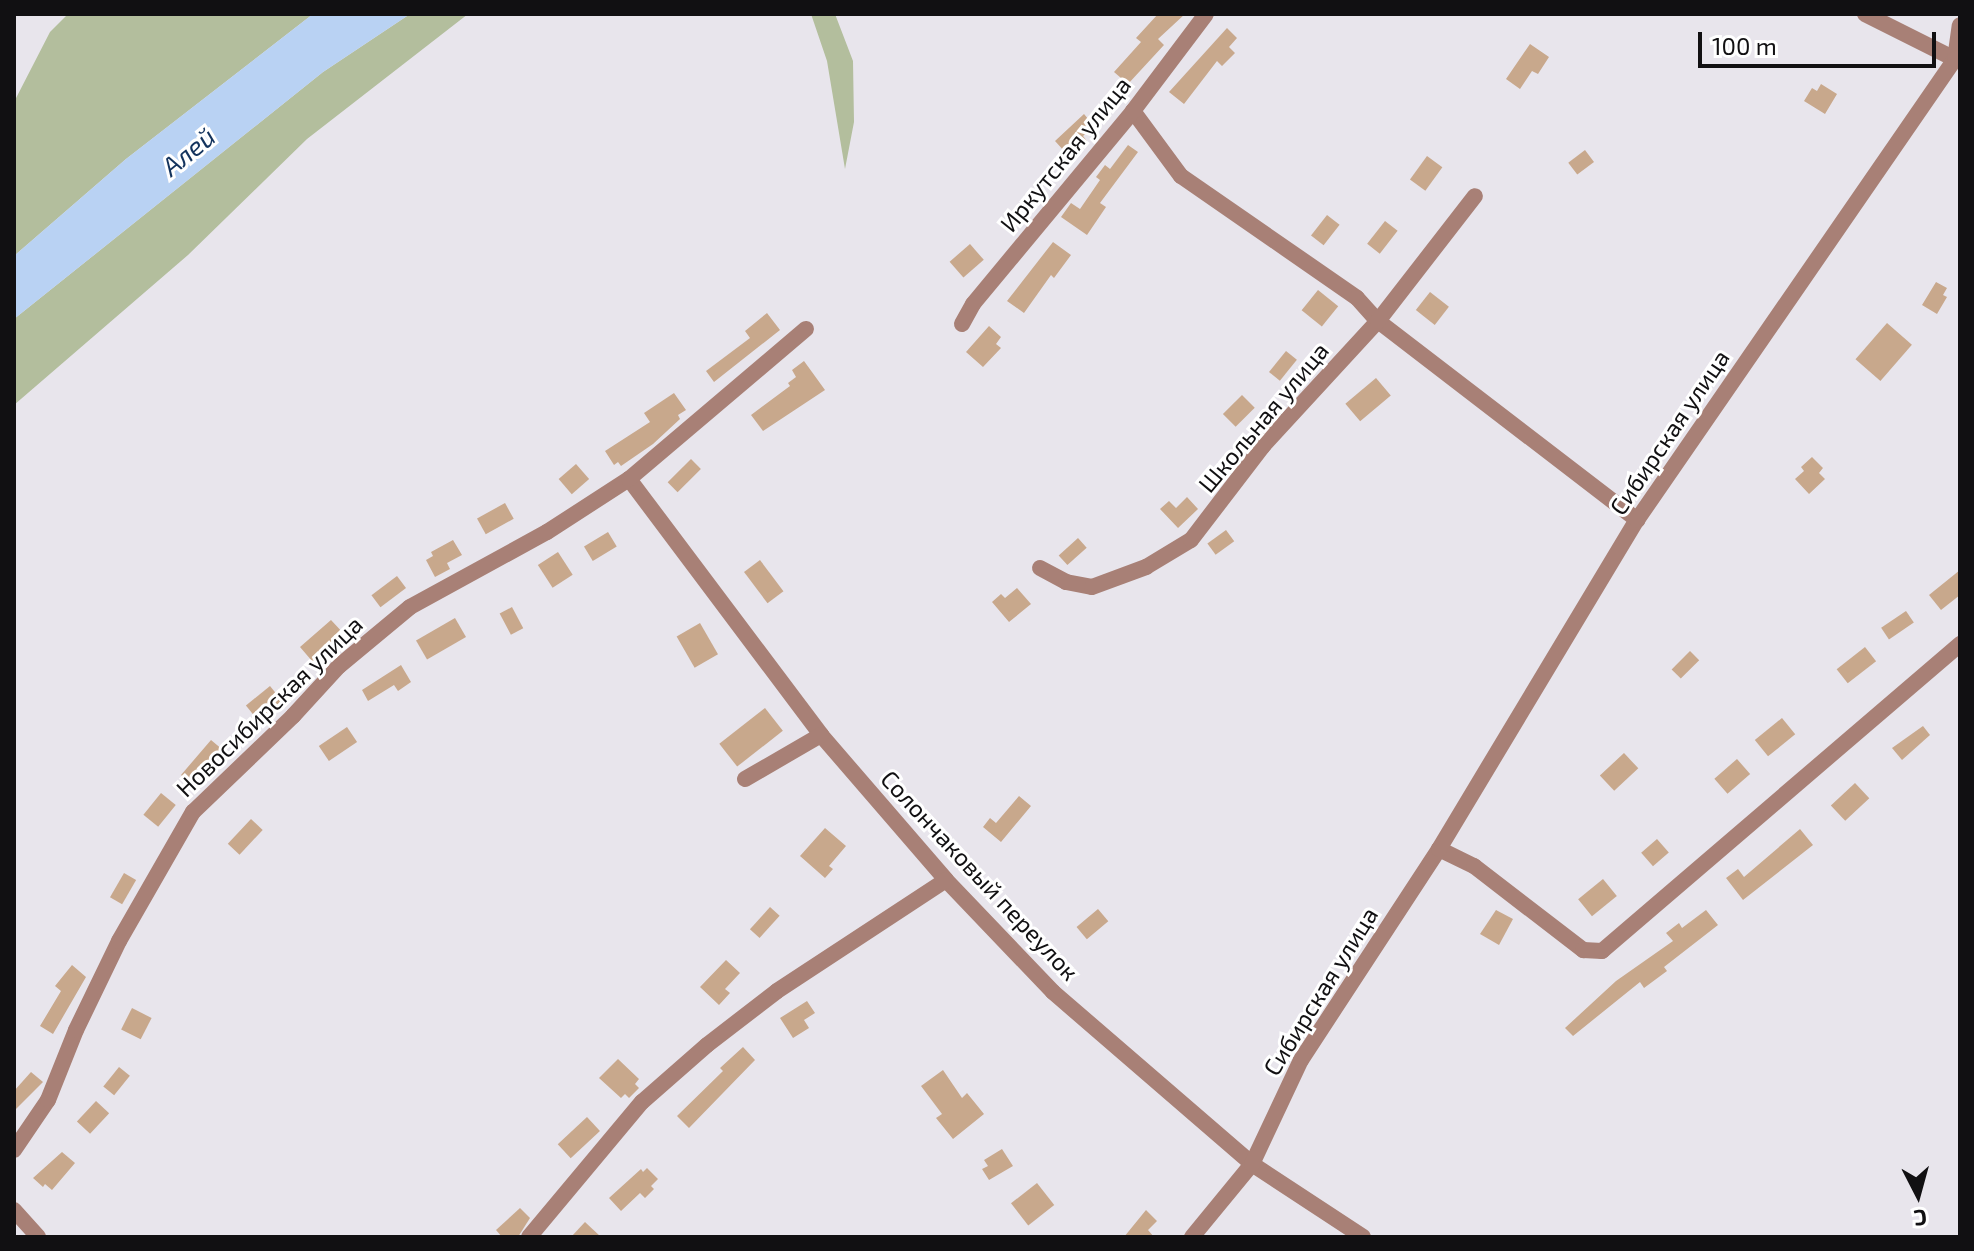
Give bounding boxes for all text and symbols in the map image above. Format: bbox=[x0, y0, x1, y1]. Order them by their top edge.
scale bar bbox=[1702, 16, 1940, 66]
text: 100 m bbox=[1712, 31, 1777, 60]
street label: Иркутская улица bbox=[994, 71, 1136, 237]
water label: Алей bbox=[155, 120, 221, 182]
street label: Школьная улица bbox=[1192, 336, 1334, 498]
street label: Сибирская улица bbox=[1603, 344, 1735, 520]
street label: Новосибирская улица bbox=[170, 610, 368, 802]
street label: Солончаковый переулок bbox=[875, 764, 1085, 986]
street label: Сибирская улица bbox=[1257, 902, 1383, 1080]
north arrow bbox=[1878, 1155, 1958, 1235]
text: С bbox=[1913, 1205, 1928, 1232]

